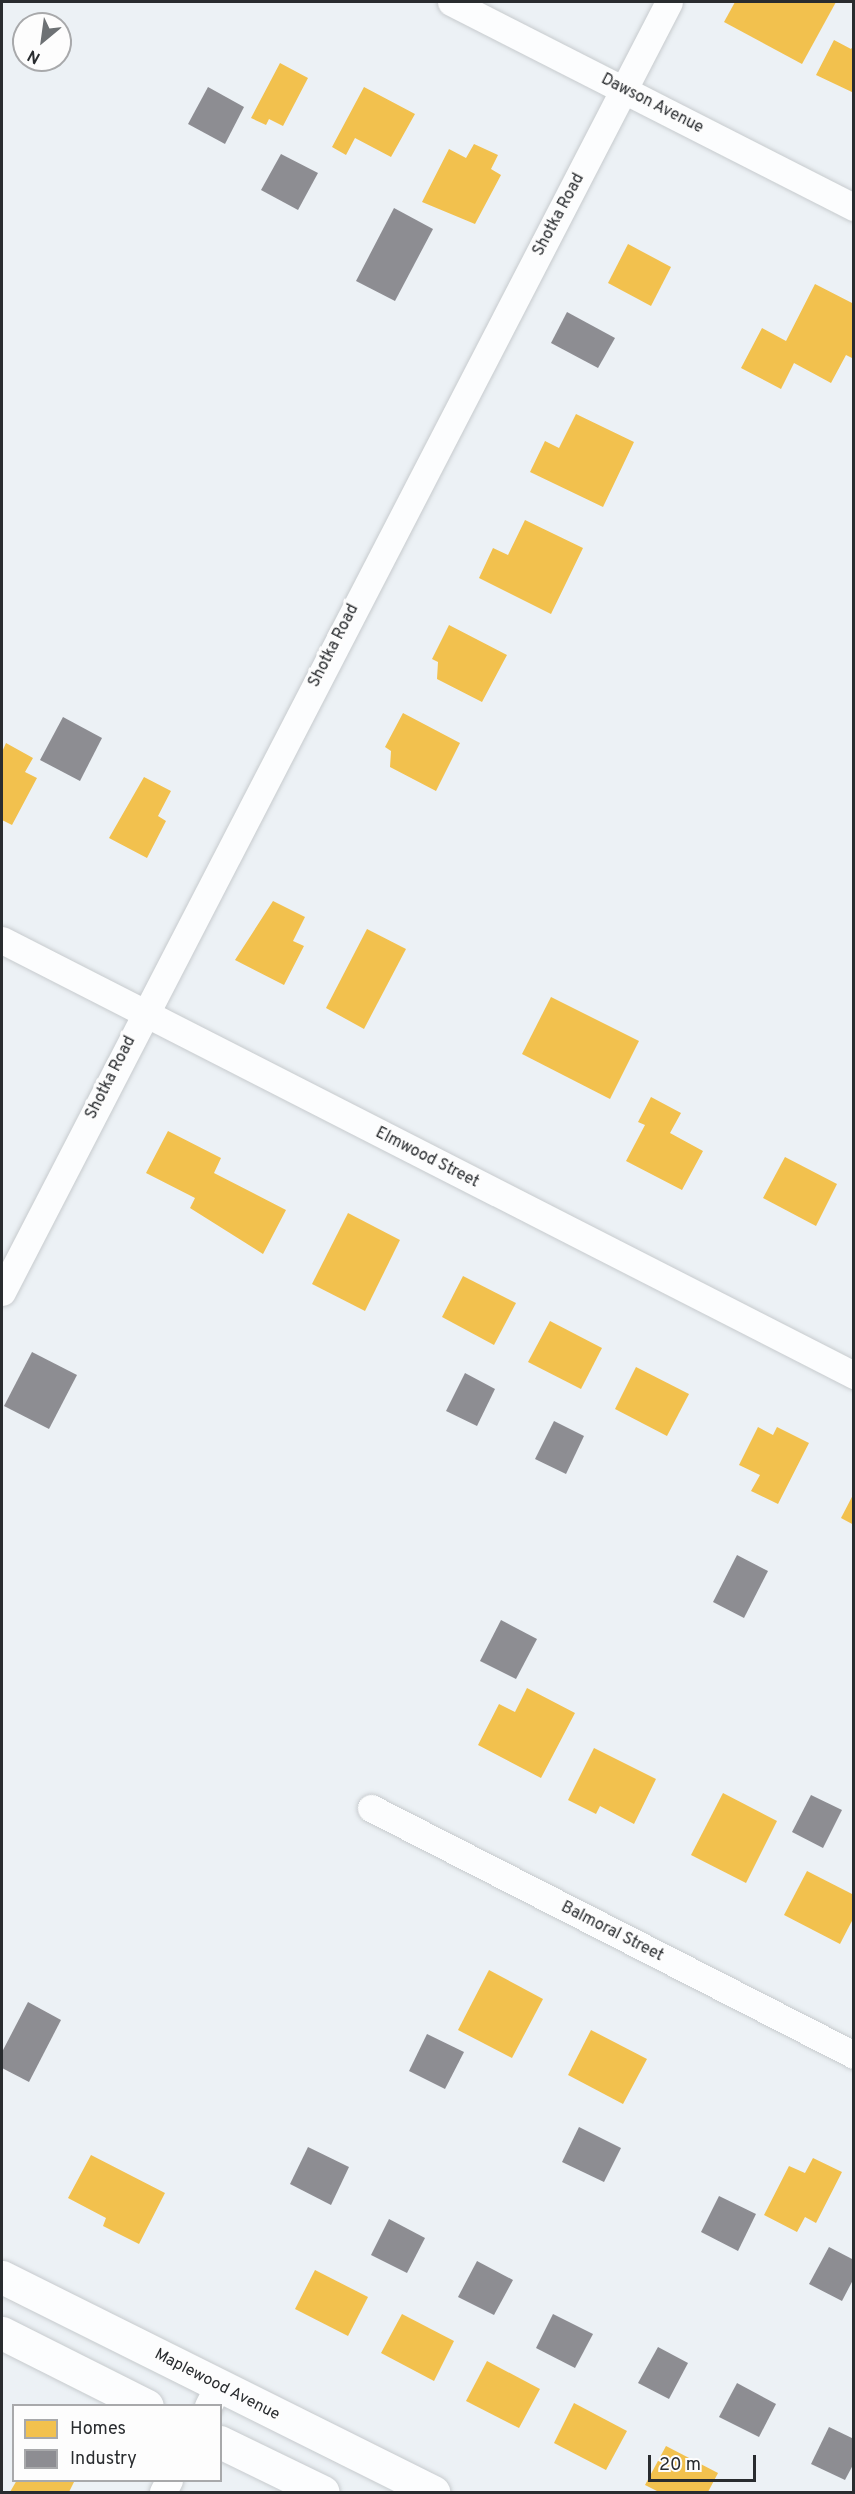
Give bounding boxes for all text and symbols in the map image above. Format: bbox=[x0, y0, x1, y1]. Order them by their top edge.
north arrow bbox=[12, 12, 72, 72]
text: N bbox=[24, 44, 44, 68]
street label: Dawson Avenue bbox=[597, 70, 707, 138]
street label: Shotka Road bbox=[529, 170, 589, 260]
street label: Shotka Road bbox=[305, 601, 363, 691]
street label: Shotka Road bbox=[82, 1033, 140, 1123]
street label: Elmwood Street bbox=[372, 1124, 482, 1192]
street label: Balmoral Street bbox=[558, 1898, 666, 1966]
street label: Maplewood Avenue bbox=[151, 2345, 283, 2425]
legend bbox=[12, 2404, 222, 2482]
text: Homes bbox=[70, 2418, 126, 2441]
scale bar bbox=[651, 2443, 759, 2481]
text: Industry bbox=[70, 2448, 137, 2471]
text: 20 m bbox=[659, 2454, 701, 2477]

